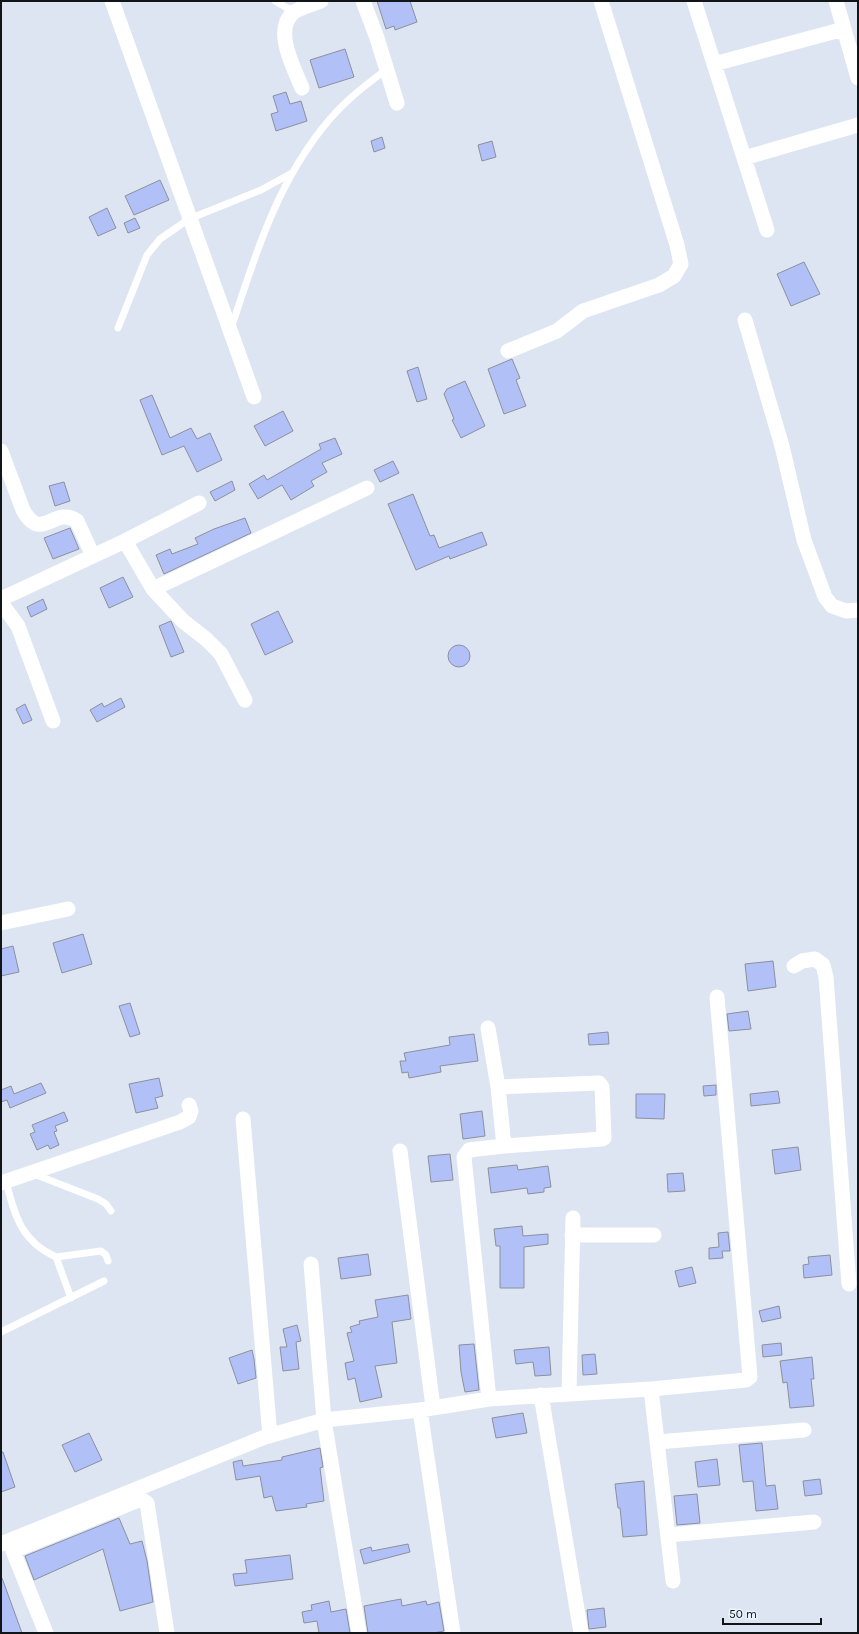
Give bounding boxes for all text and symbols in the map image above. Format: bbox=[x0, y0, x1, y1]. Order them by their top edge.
scale bar bbox=[723, 1600, 821, 1626]
text: 50 m bbox=[729, 1607, 757, 1621]

